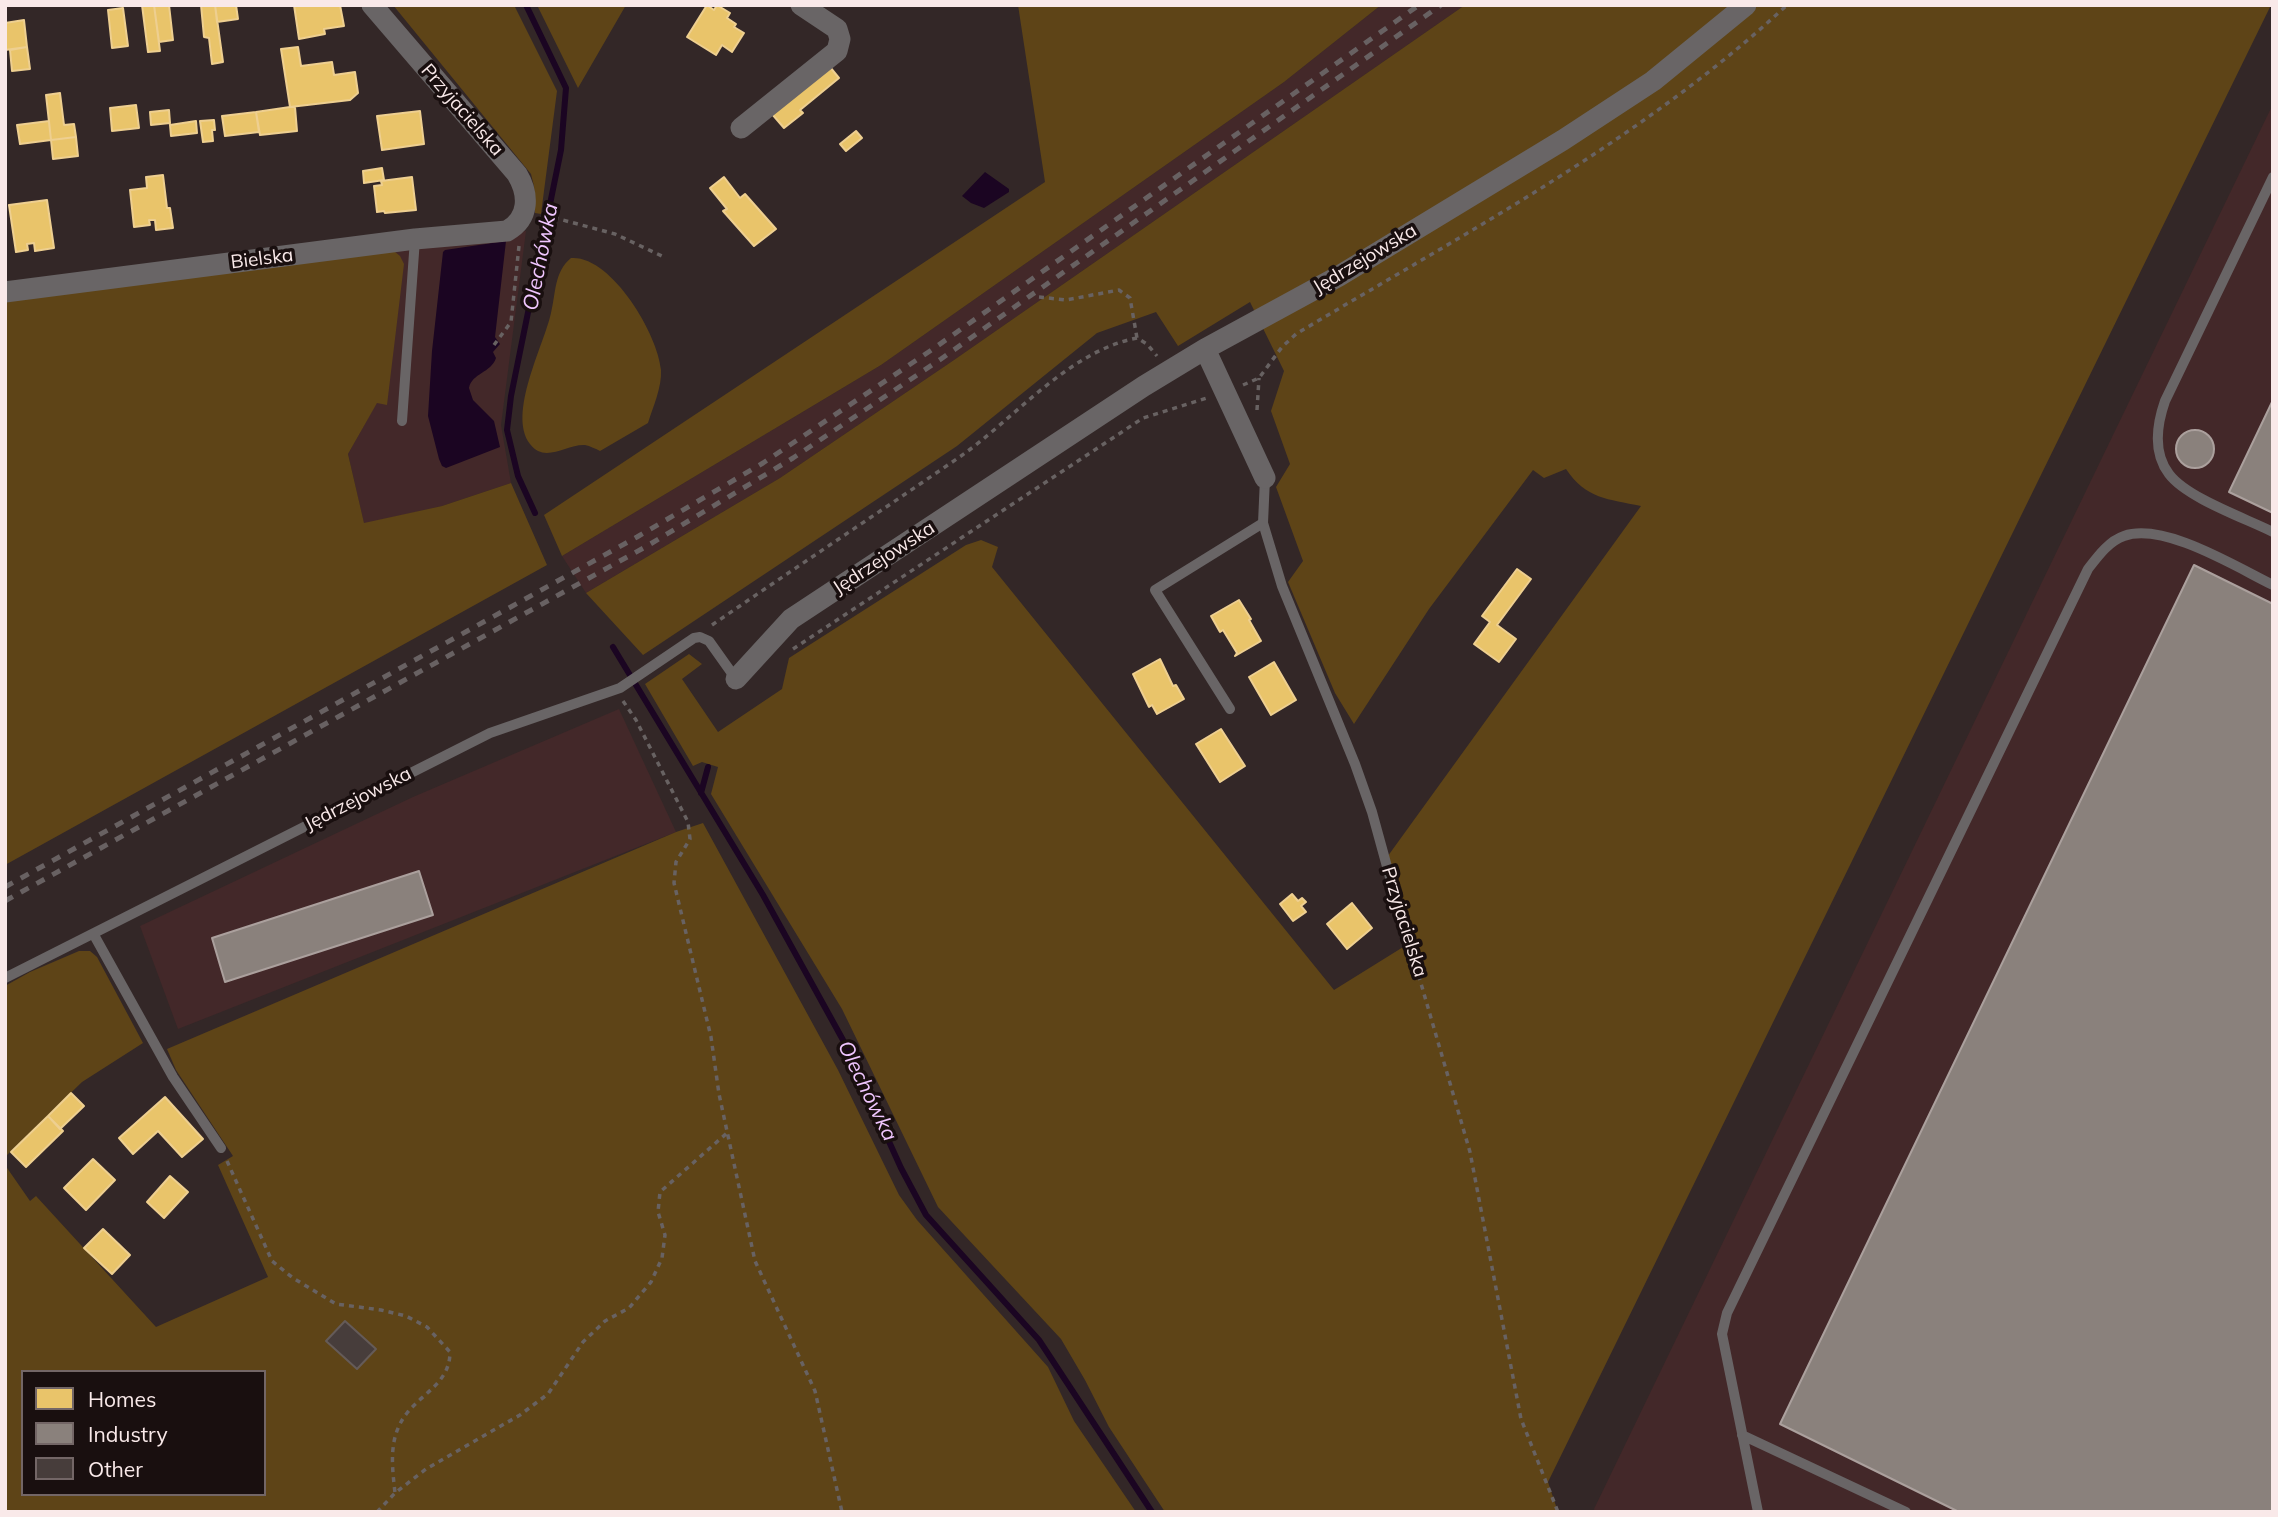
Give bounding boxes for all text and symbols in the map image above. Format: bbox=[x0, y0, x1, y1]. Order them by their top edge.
street label: Przyjacielska bbox=[416, 59, 508, 161]
water label: Olechówka bbox=[518, 201, 564, 313]
street label: Jędrzejowska bbox=[1309, 219, 1421, 299]
street label: Bielska bbox=[229, 244, 295, 274]
street label: Jędrzejowska bbox=[829, 517, 939, 599]
street label: Jędrzejowska bbox=[301, 762, 415, 836]
street label: Przyjacielska bbox=[1376, 864, 1432, 980]
water label: Olechówka bbox=[832, 1037, 902, 1145]
legend bbox=[21, 1370, 266, 1496]
text: Homes bbox=[88, 1386, 156, 1412]
text: Industry bbox=[88, 1421, 168, 1447]
text: Other bbox=[88, 1456, 143, 1482]

